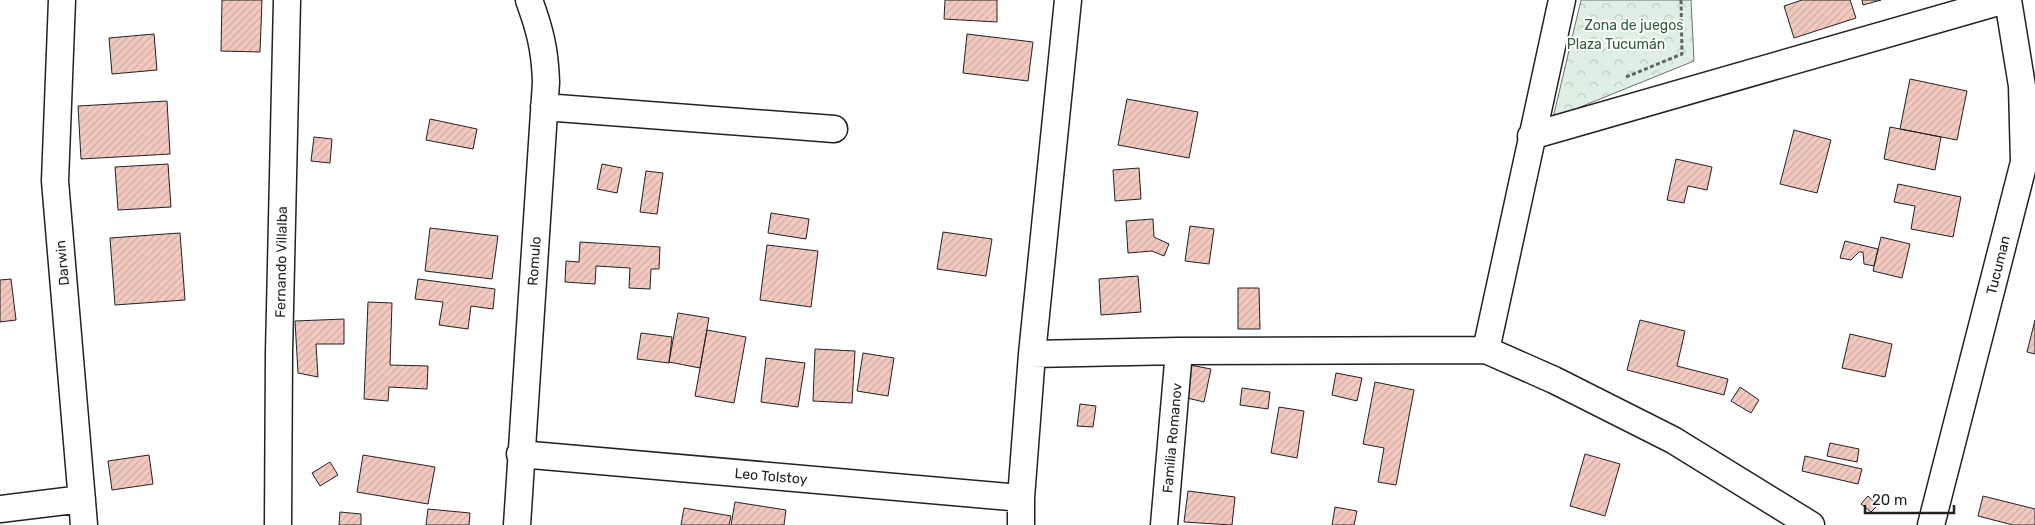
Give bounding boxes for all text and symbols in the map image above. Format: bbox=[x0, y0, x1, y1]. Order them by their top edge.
park label: Zona de juegos bbox=[1585, 17, 1683, 34]
park label: Plaza Tucumán bbox=[1567, 36, 1665, 53]
street label: Fernando Villalba bbox=[272, 206, 291, 318]
street label: Tucuman bbox=[1983, 234, 2014, 296]
street label: Romulo bbox=[524, 236, 545, 286]
street label: Darwin bbox=[52, 239, 73, 287]
street label: Familia Romanov bbox=[1159, 382, 1186, 494]
street label: Leo Tolstoy bbox=[734, 465, 808, 488]
scale bar bbox=[1865, 482, 1954, 514]
text: 20 m bbox=[1872, 491, 1907, 509]

